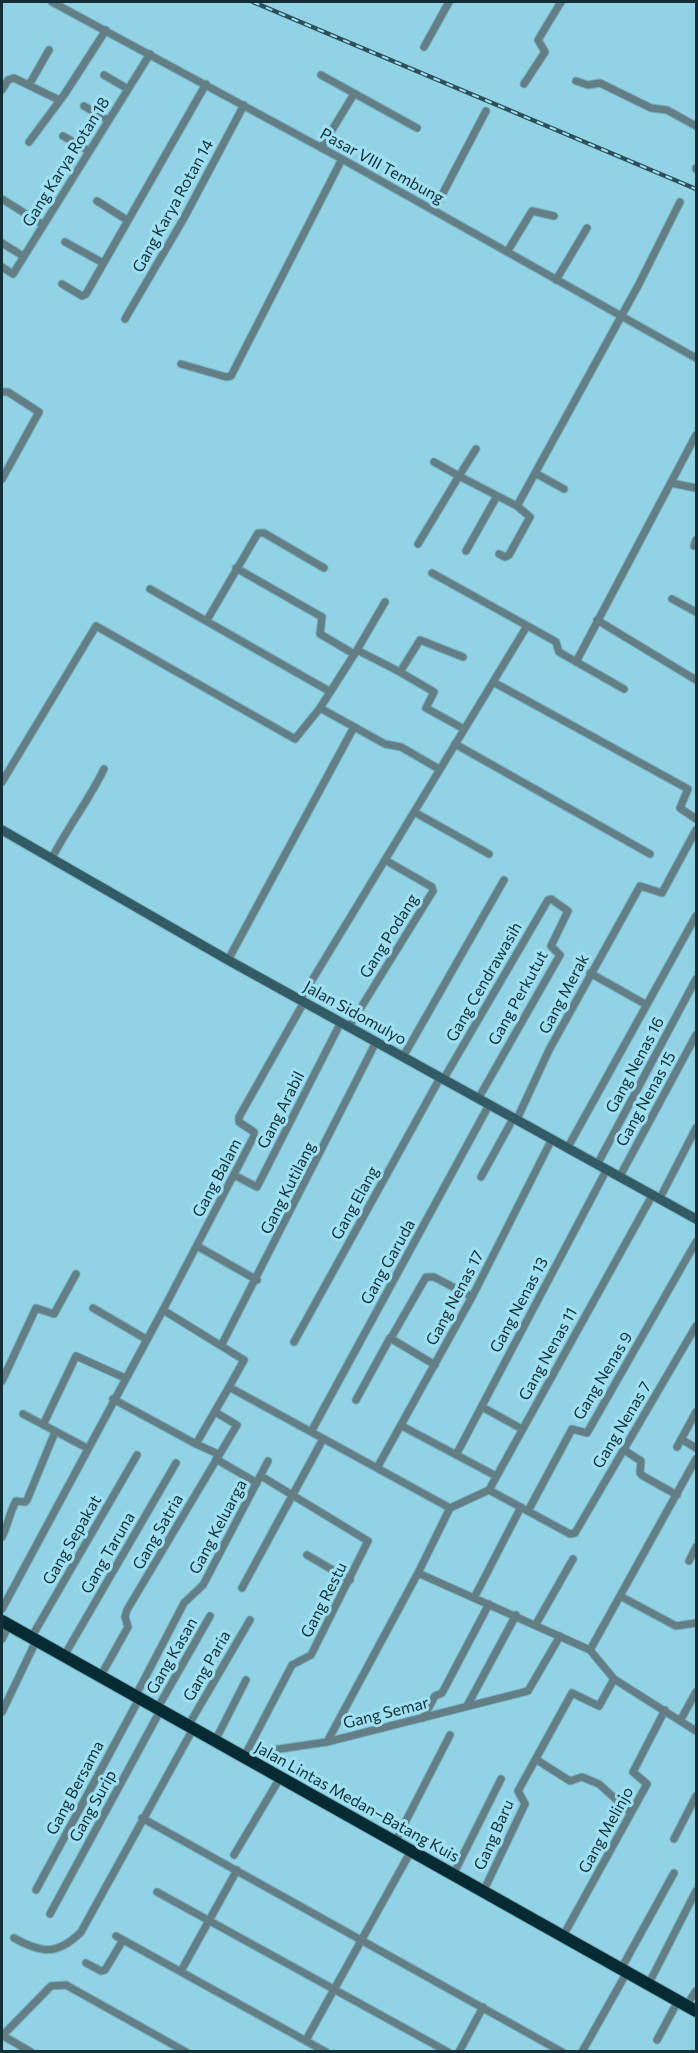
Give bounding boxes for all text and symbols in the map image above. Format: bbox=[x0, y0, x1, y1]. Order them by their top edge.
street label: Gang Karya Rotan 18 bbox=[18, 94, 114, 230]
street label: Pasar VIII Tembung bbox=[317, 124, 447, 208]
street label: Gang Karya Rotan 14 bbox=[128, 136, 218, 276]
street label: Gang Podang bbox=[355, 890, 423, 982]
street label: Gang Cendrawasih bbox=[442, 919, 526, 1045]
street label: Gang Perkutut bbox=[484, 947, 552, 1049]
street label: Gang Merak bbox=[535, 951, 593, 1037]
street label: Jalan Sidomulyo bbox=[300, 977, 410, 1049]
street label: Gang Nenas 16 bbox=[602, 1014, 668, 1116]
street label: Gang Nenas 15 bbox=[612, 1048, 680, 1150]
street label: Gang Arabil bbox=[253, 1068, 309, 1152]
street label: Gang Balam bbox=[188, 1135, 246, 1221]
street label: Gang Kutilang bbox=[256, 1138, 320, 1238]
street label: Gang Elang bbox=[327, 1163, 383, 1243]
street label: Gang Garuda bbox=[357, 1216, 419, 1308]
street label: Gang Nenas 17 bbox=[422, 1247, 488, 1349]
street label: Gang Nenas 13 bbox=[486, 1254, 552, 1356]
street label: Gang Nenas 11 bbox=[515, 1304, 581, 1404]
street label: Gang Nenas 9 bbox=[569, 1329, 637, 1423]
street label: Gang Nenas 7 bbox=[589, 1378, 655, 1472]
street label: Gang Keluarga bbox=[185, 1476, 251, 1578]
street label: Gang Satria bbox=[129, 1491, 187, 1573]
street label: Gang Sepakat bbox=[39, 1492, 105, 1588]
street label: Gang Taruna bbox=[77, 1509, 139, 1597]
street label: Gang Restu bbox=[297, 1559, 351, 1641]
street label: Gang Kasan bbox=[142, 1614, 202, 1698]
street label: Gang Paria bbox=[179, 1627, 235, 1705]
street label: Gang Semar bbox=[341, 1693, 431, 1733]
street label: Gang Bersama bbox=[42, 1738, 108, 1838]
street label: Jalan Lintas Medan–Batang Kuis bbox=[251, 1738, 463, 1866]
street label: Gang Surip bbox=[65, 1767, 121, 1845]
street label: Gang Melinjo bbox=[574, 1783, 638, 1877]
street label: Gang Baru bbox=[470, 1797, 518, 1873]

